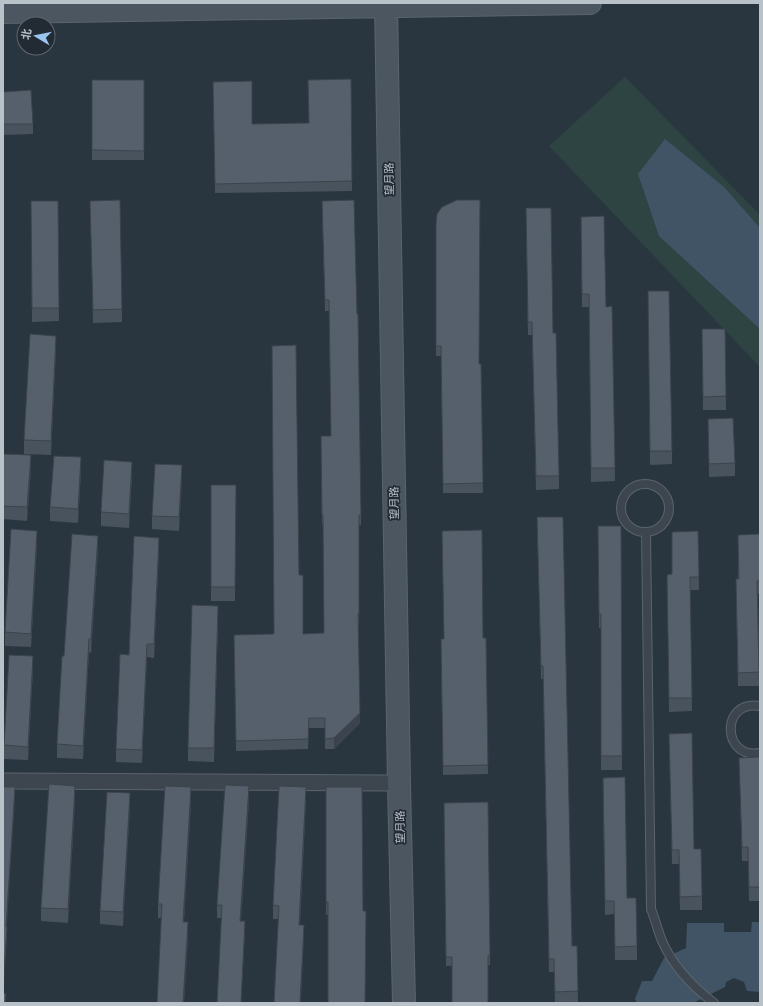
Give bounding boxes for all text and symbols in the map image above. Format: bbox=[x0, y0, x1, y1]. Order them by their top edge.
north arrow bbox=[16, 16, 56, 56]
text: 北 bbox=[18, 28, 34, 41]
street label: 望月路 bbox=[382, 162, 396, 196]
street label: 望月路 bbox=[387, 486, 401, 520]
street label: 望月路 bbox=[393, 810, 407, 844]

